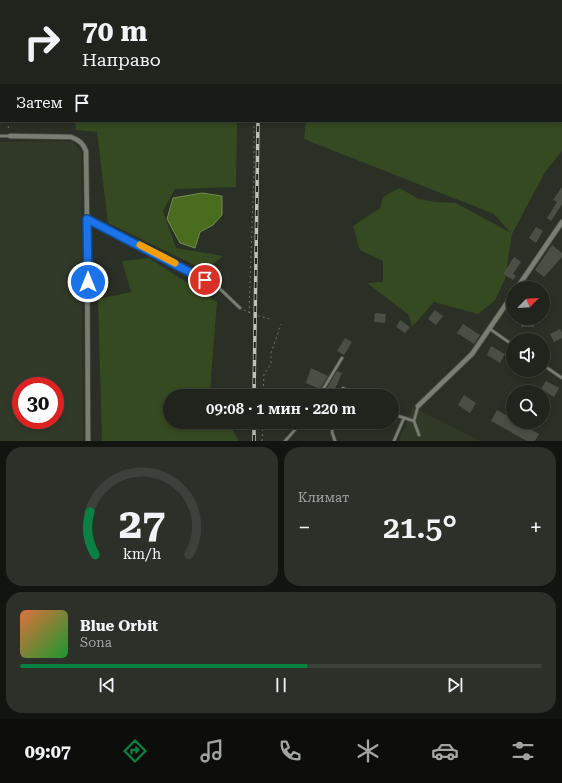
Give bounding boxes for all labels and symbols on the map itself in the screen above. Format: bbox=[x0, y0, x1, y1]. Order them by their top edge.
position arrow bbox=[67, 261, 109, 303]
pin bbox=[188, 263, 222, 297]
north arrow bbox=[506, 281, 550, 325]
speed limit sign: 30 bbox=[12, 377, 64, 429]

